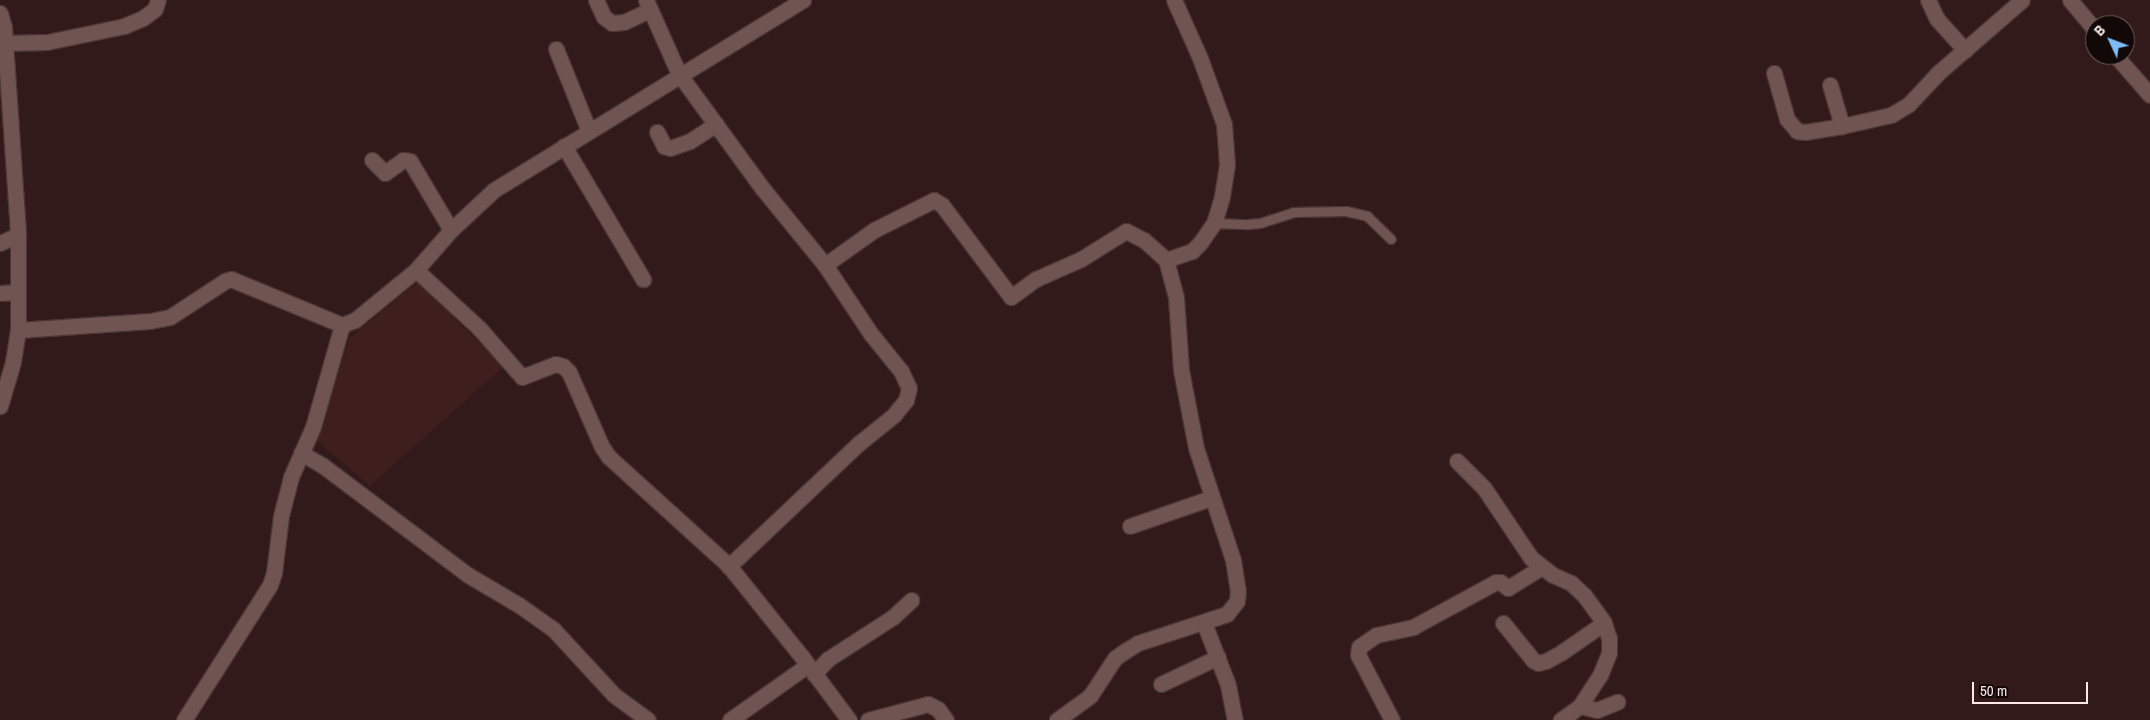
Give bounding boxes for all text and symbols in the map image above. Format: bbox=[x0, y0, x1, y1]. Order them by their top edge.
north arrow bbox=[2085, 15, 2135, 65]
text: B bbox=[2090, 21, 2109, 40]
scale bar bbox=[1975, 672, 2091, 704]
text: 50 m bbox=[1980, 680, 2007, 701]

